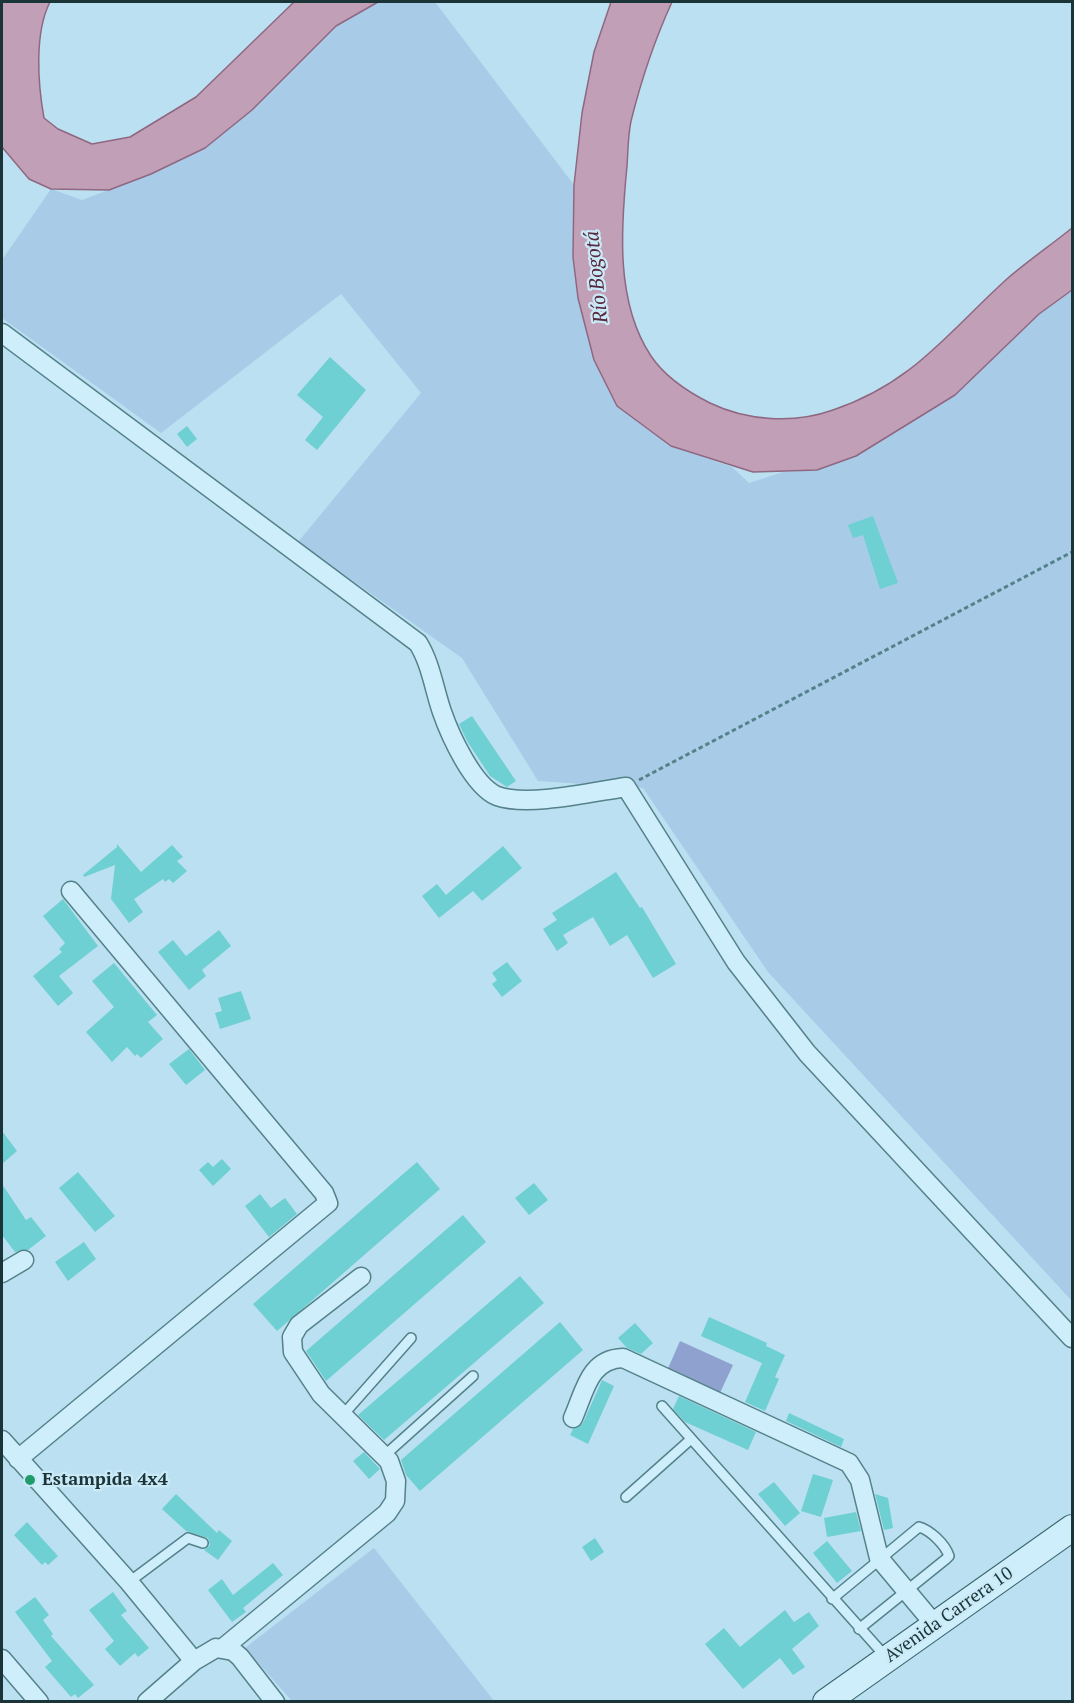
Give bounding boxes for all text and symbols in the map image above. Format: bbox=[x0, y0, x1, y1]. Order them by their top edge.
water label: Río Bogotá bbox=[580, 230, 614, 324]
place label: Estampida 4x4 bbox=[42, 1469, 168, 1491]
marker: Estampida 4x4 bbox=[23, 1473, 37, 1487]
street label: Avenida Carrera 10 bbox=[881, 1563, 1017, 1667]

